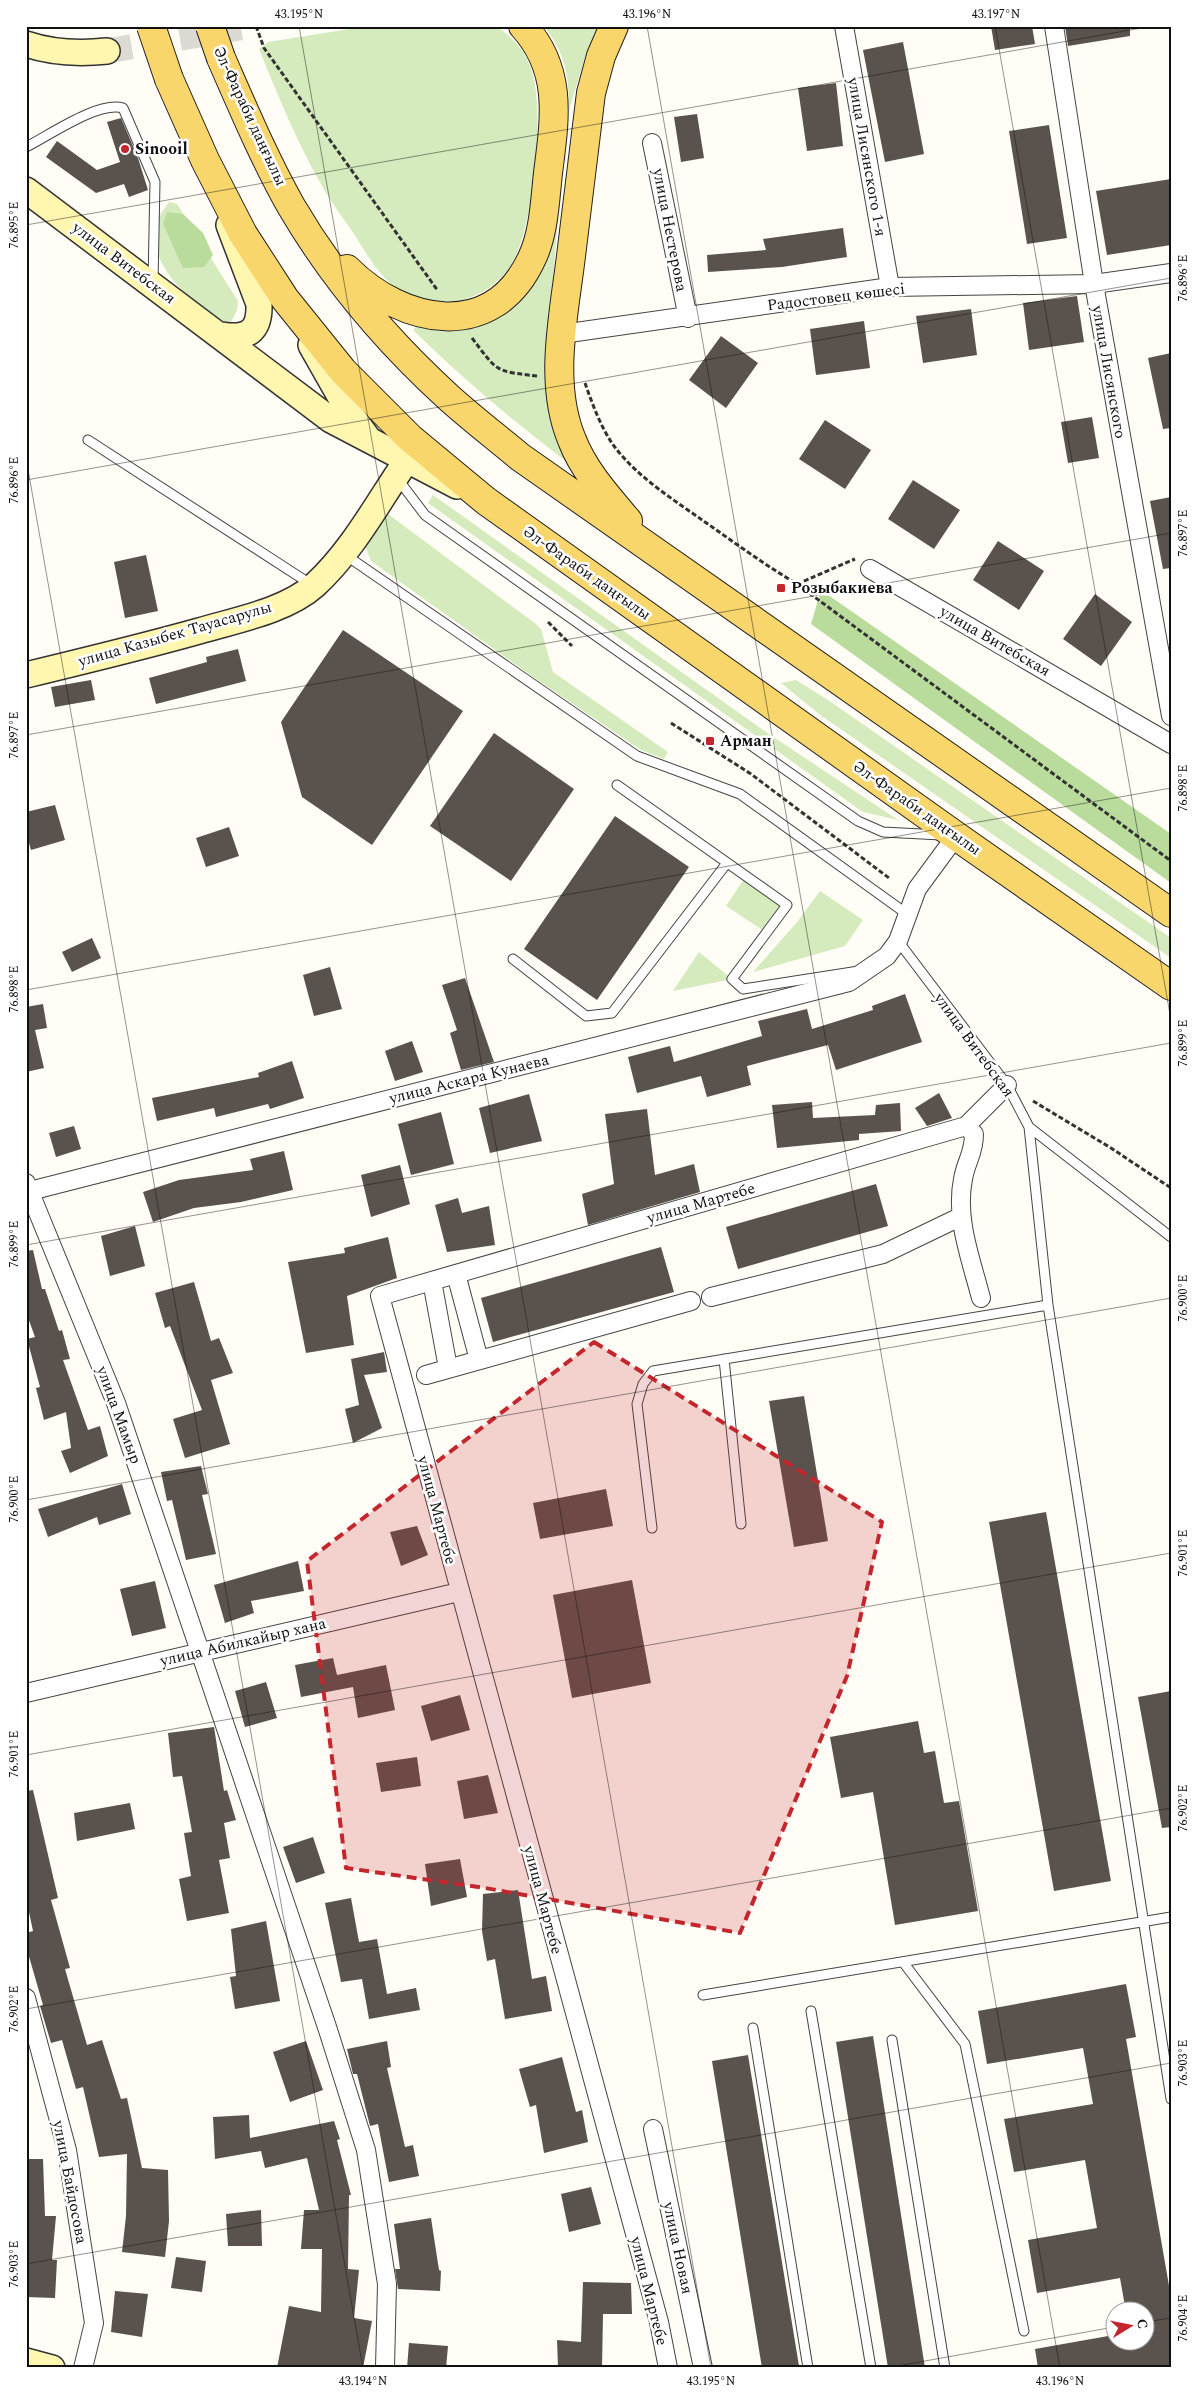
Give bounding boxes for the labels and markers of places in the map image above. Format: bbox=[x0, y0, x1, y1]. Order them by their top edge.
place label: Sinooil bbox=[135, 137, 188, 161]
marker: Sinooil bbox=[119, 143, 131, 155]
place label: Розыбакиева bbox=[791, 576, 894, 600]
marker: Розыбакиева bbox=[775, 582, 787, 594]
place label: Арман bbox=[720, 729, 772, 753]
marker: Арман bbox=[704, 735, 716, 747]

